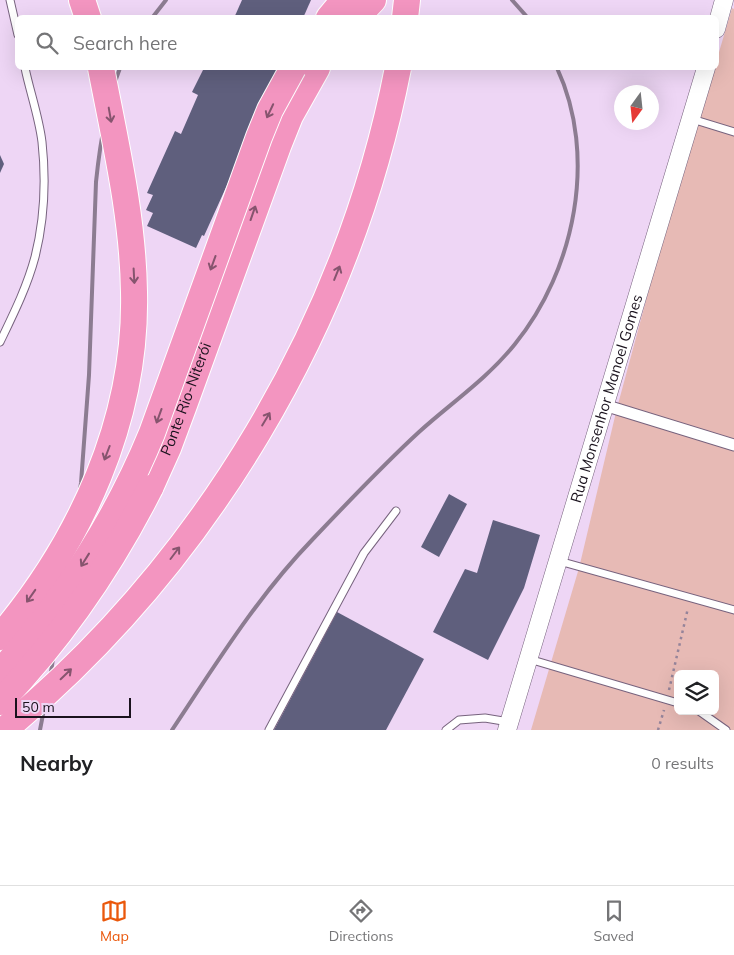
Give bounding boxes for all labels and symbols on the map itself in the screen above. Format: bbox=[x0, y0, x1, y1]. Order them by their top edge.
north arrow bbox=[614, 85, 659, 130]
one-way arrow bbox=[265, 103, 275, 118]
one-way arrow bbox=[105, 107, 115, 123]
one-way arrow bbox=[249, 206, 258, 222]
one-way arrow bbox=[208, 255, 218, 271]
one-way arrow bbox=[333, 266, 342, 281]
one-way arrow bbox=[129, 268, 138, 284]
street label: Rua Monsenhor Manoel Gomes bbox=[566, 292, 646, 505]
street label: Ponte Rio-Niterói bbox=[156, 340, 215, 458]
one-way arrow bbox=[154, 408, 163, 423]
one-way arrow bbox=[262, 413, 272, 427]
one-way arrow bbox=[102, 445, 112, 460]
one-way arrow bbox=[169, 547, 180, 560]
one-way arrow bbox=[80, 553, 90, 567]
one-way arrow bbox=[26, 589, 36, 603]
one-way arrow bbox=[60, 668, 72, 680]
scale bar bbox=[15, 695, 131, 718]

